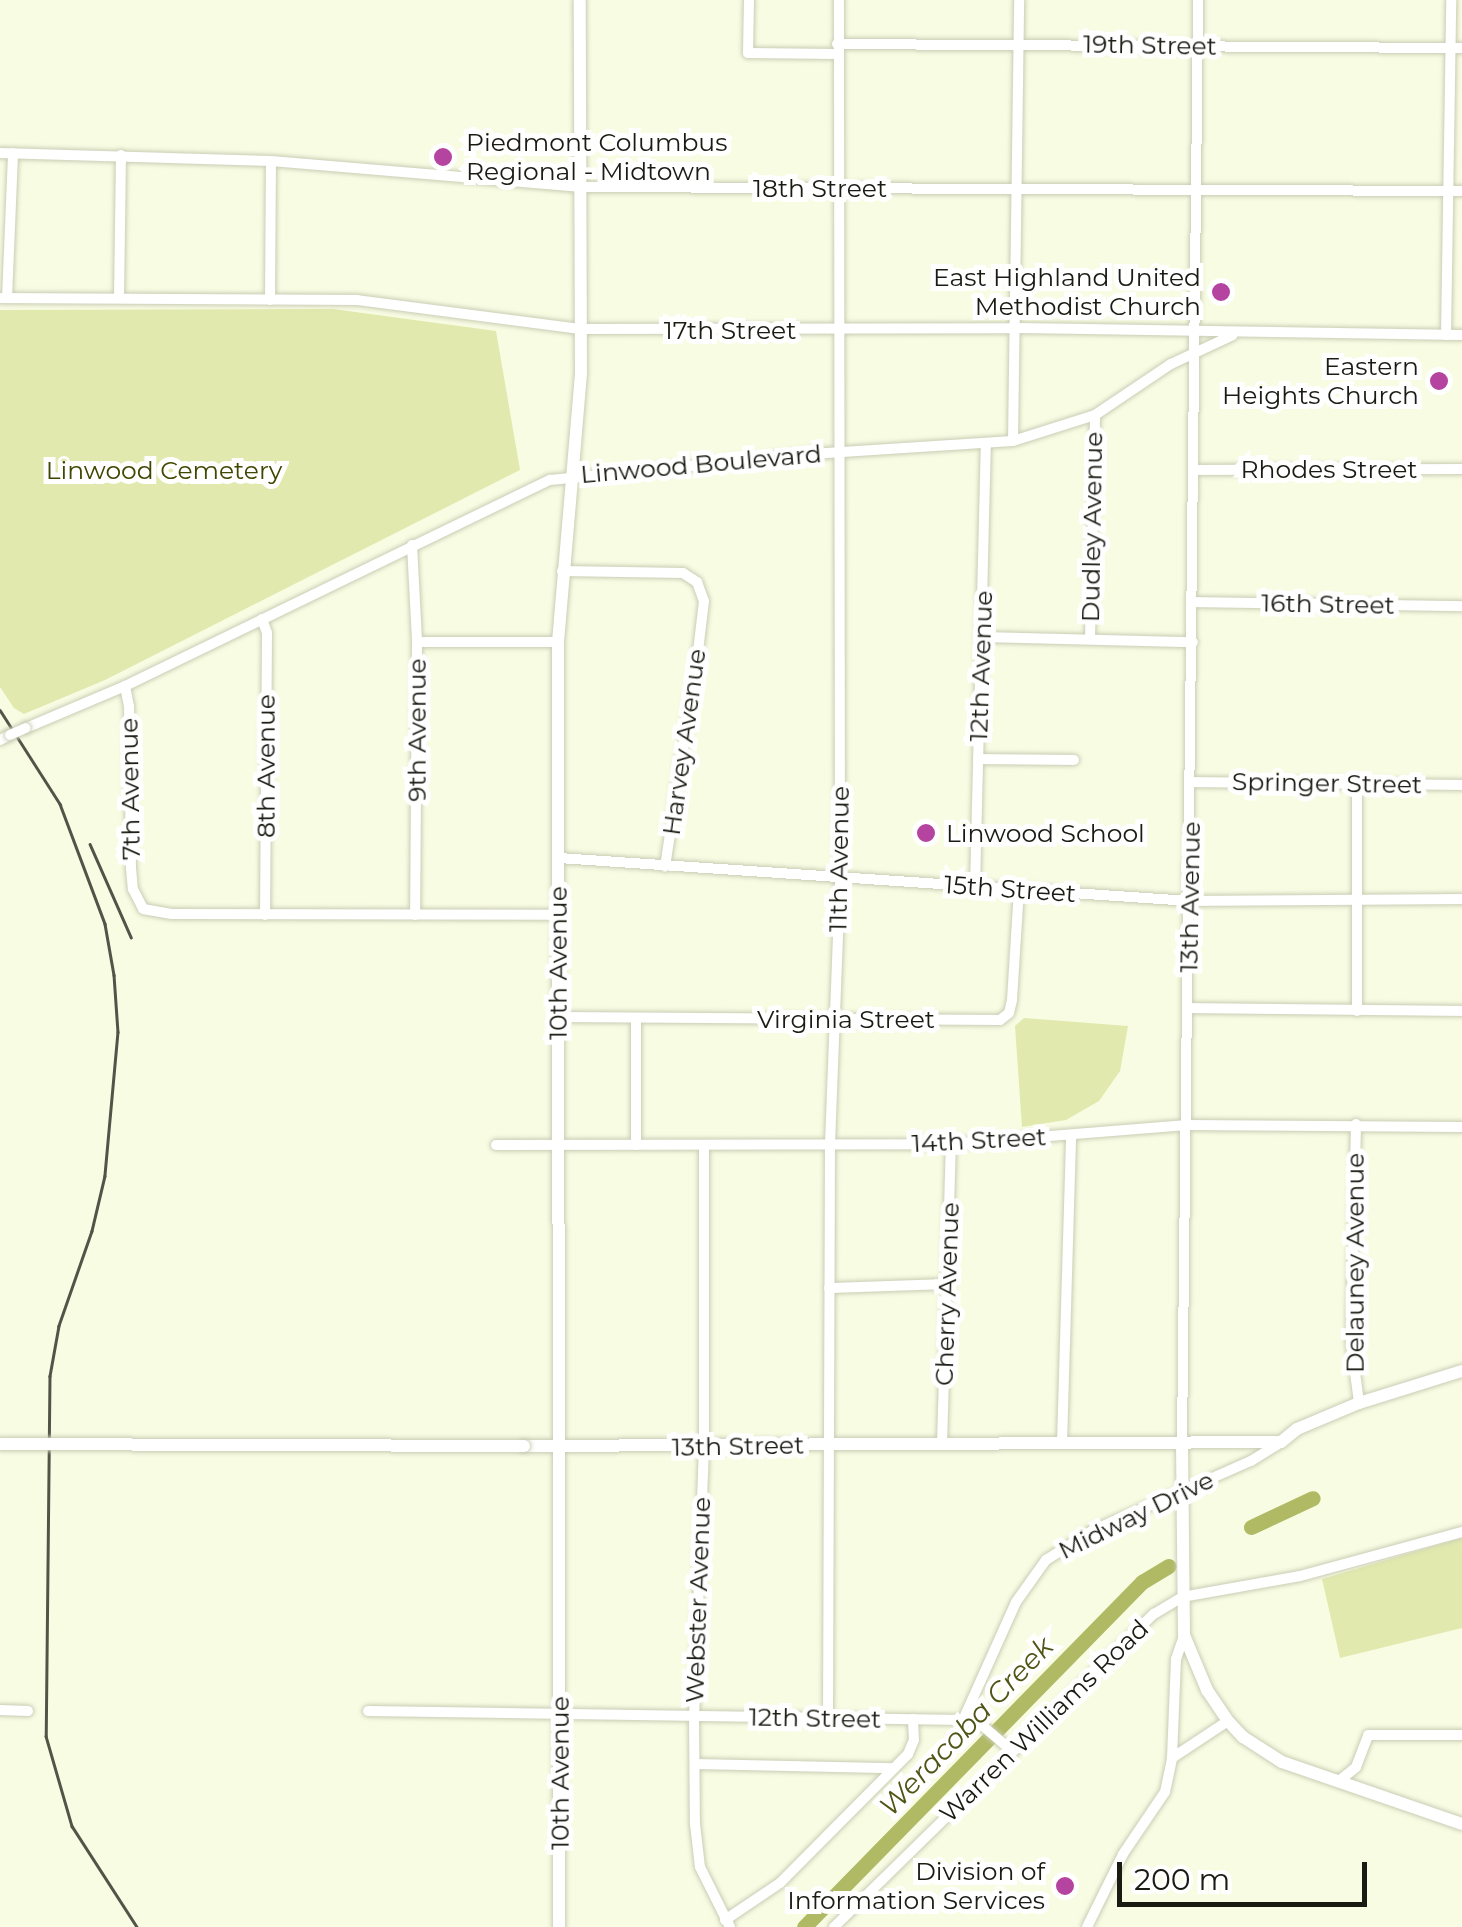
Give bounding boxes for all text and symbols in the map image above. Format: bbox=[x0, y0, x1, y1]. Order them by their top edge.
street label: 19th Street bbox=[1083, 29, 1217, 61]
place label: Piedmont Columbus Regional - Midtown bbox=[466, 128, 727, 187]
marker: Piedmont Columbus Regional - Midtown bbox=[430, 144, 456, 170]
street label: 18th Street bbox=[753, 173, 887, 203]
place label: East Highland United Methodist Church bbox=[933, 263, 1201, 322]
marker: East Highland United Methodist Church bbox=[1210, 281, 1232, 303]
street label: 17th Street bbox=[664, 315, 796, 345]
place label: Eastern Heights Church bbox=[1222, 352, 1419, 411]
marker: Eastern Heights Church bbox=[1428, 370, 1450, 392]
street label: Dudley Avenue bbox=[1075, 431, 1109, 623]
street label: Linwood Boulevard bbox=[579, 439, 823, 489]
street label: Rhodes Street bbox=[1240, 454, 1418, 484]
park label: Linwood Cemetery bbox=[46, 455, 282, 485]
street label: 16th Street bbox=[1261, 588, 1395, 620]
street label: 12th Avenue bbox=[963, 590, 999, 742]
street label: Harvey Avenue bbox=[656, 647, 712, 837]
street label: 9th Avenue bbox=[402, 658, 432, 802]
street label: 8th Avenue bbox=[251, 694, 281, 838]
street label: 7th Avenue bbox=[114, 718, 146, 860]
street label: Springer Street bbox=[1232, 766, 1422, 800]
street label: 11th Avenue bbox=[823, 786, 855, 932]
place label: Linwood School bbox=[946, 818, 1145, 848]
street label: 13th Avenue bbox=[1174, 821, 1206, 973]
marker: Linwood School bbox=[915, 822, 937, 844]
street label: 15th Street bbox=[943, 869, 1077, 909]
street label: 10th Avenue bbox=[543, 886, 573, 1040]
street label: Virginia Street bbox=[757, 1004, 935, 1034]
street label: 14th Street bbox=[911, 1121, 1047, 1159]
street label: Delauney Avenue bbox=[1340, 1153, 1370, 1373]
street label: Cherry Avenue bbox=[929, 1202, 965, 1386]
street label: 13th Street bbox=[672, 1430, 804, 1462]
street label: Midway Drive bbox=[1054, 1465, 1218, 1565]
street label: Webster Avenue bbox=[679, 1496, 717, 1704]
street label: Warren Williams Road bbox=[933, 1613, 1155, 1829]
water label: Weracoba Creek bbox=[872, 1630, 1060, 1822]
street label: 10th Avenue bbox=[545, 1696, 575, 1850]
street label: 12th Street bbox=[749, 1702, 881, 1734]
scale bar bbox=[1122, 1842, 1372, 1904]
place label: Division of Information Services bbox=[787, 1857, 1045, 1916]
text: 200 m bbox=[1134, 1861, 1230, 1898]
marker: Division of Information Services bbox=[1054, 1875, 1076, 1897]

